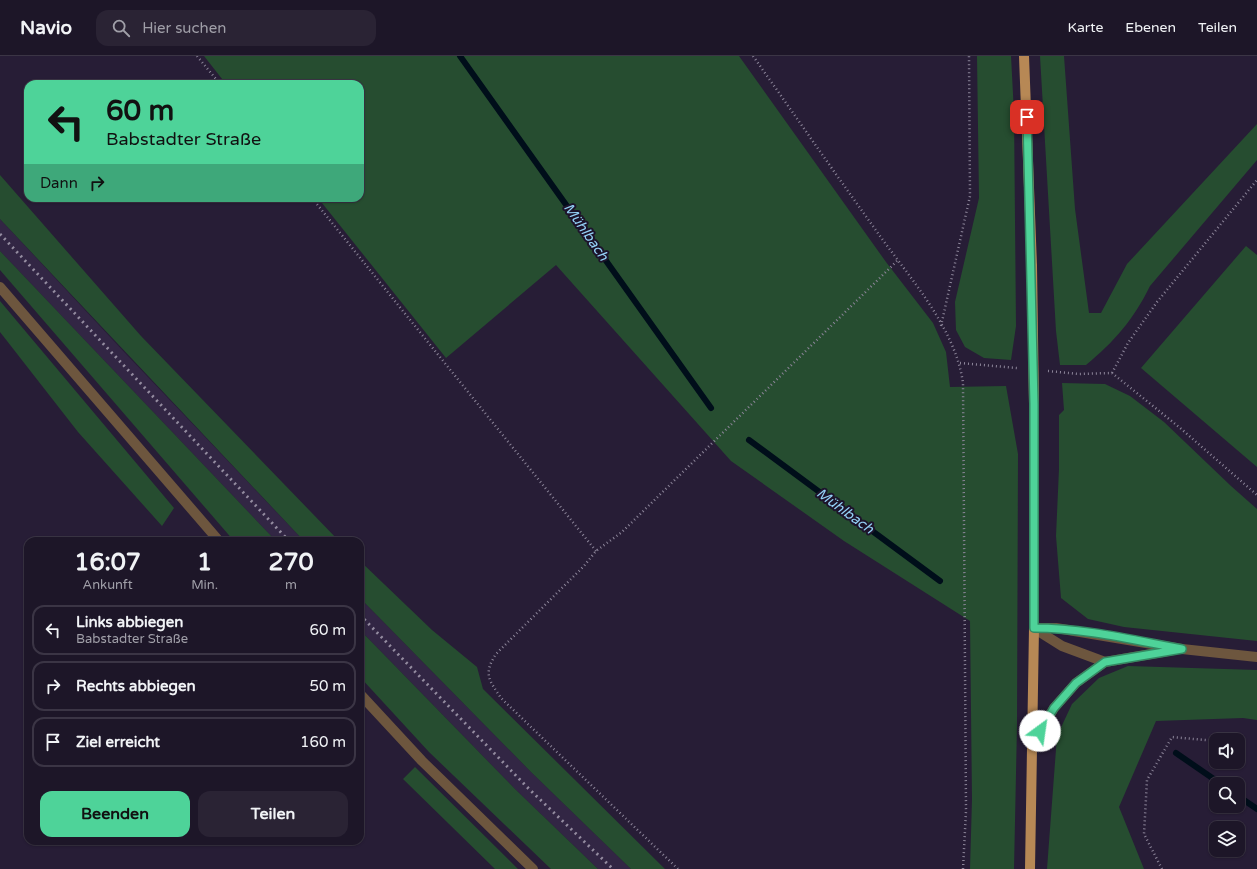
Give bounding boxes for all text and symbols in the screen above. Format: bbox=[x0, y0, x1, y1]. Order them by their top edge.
search box bbox=[96, 10, 376, 46]
text: Navio bbox=[20, 17, 72, 39]
icon: search bbox=[110, 17, 132, 39]
text: Hier suchen bbox=[142, 19, 226, 37]
text: Karte bbox=[1068, 19, 1103, 36]
text: Ebenen bbox=[1125, 19, 1176, 36]
text: Teilen bbox=[1198, 19, 1237, 36]
text: 60 m bbox=[106, 94, 174, 128]
icon: left bbox=[40, 96, 92, 148]
pin bbox=[1010, 100, 1044, 134]
icon: arrive bbox=[1016, 106, 1038, 128]
text: Babstadter Straße bbox=[106, 128, 261, 150]
icon: right bbox=[86, 172, 108, 194]
text: Dann bbox=[40, 174, 78, 192]
water label: Mühlbach bbox=[560, 200, 612, 265]
water label: Mühlbach bbox=[813, 485, 877, 538]
text: 16:07 bbox=[74, 548, 141, 577]
text: 1 bbox=[197, 548, 212, 577]
text: 270 bbox=[268, 548, 314, 577]
text: Ankunft bbox=[83, 577, 133, 593]
text: Min. bbox=[191, 577, 218, 593]
text: m bbox=[285, 577, 297, 593]
text: Links abbiegen bbox=[76, 613, 183, 631]
icon: left bbox=[42, 619, 64, 641]
text: 60 m bbox=[309, 621, 346, 639]
text: Babstadter Straße bbox=[76, 631, 188, 647]
icon: right bbox=[42, 675, 64, 697]
text: Rechts abbiegen bbox=[76, 677, 196, 695]
text: 50 m bbox=[309, 677, 346, 695]
position arrow bbox=[1019, 710, 1061, 752]
icon: arrive bbox=[42, 731, 64, 753]
text: Ziel erreicht bbox=[76, 733, 160, 751]
text: 160 m bbox=[300, 733, 346, 751]
map controls bbox=[1209, 733, 1245, 857]
button: sound bbox=[1209, 733, 1245, 769]
button: search bbox=[1209, 777, 1245, 813]
button: Beenden bbox=[40, 791, 190, 837]
button: Teilen bbox=[198, 791, 348, 837]
button: layers bbox=[1209, 821, 1245, 857]

